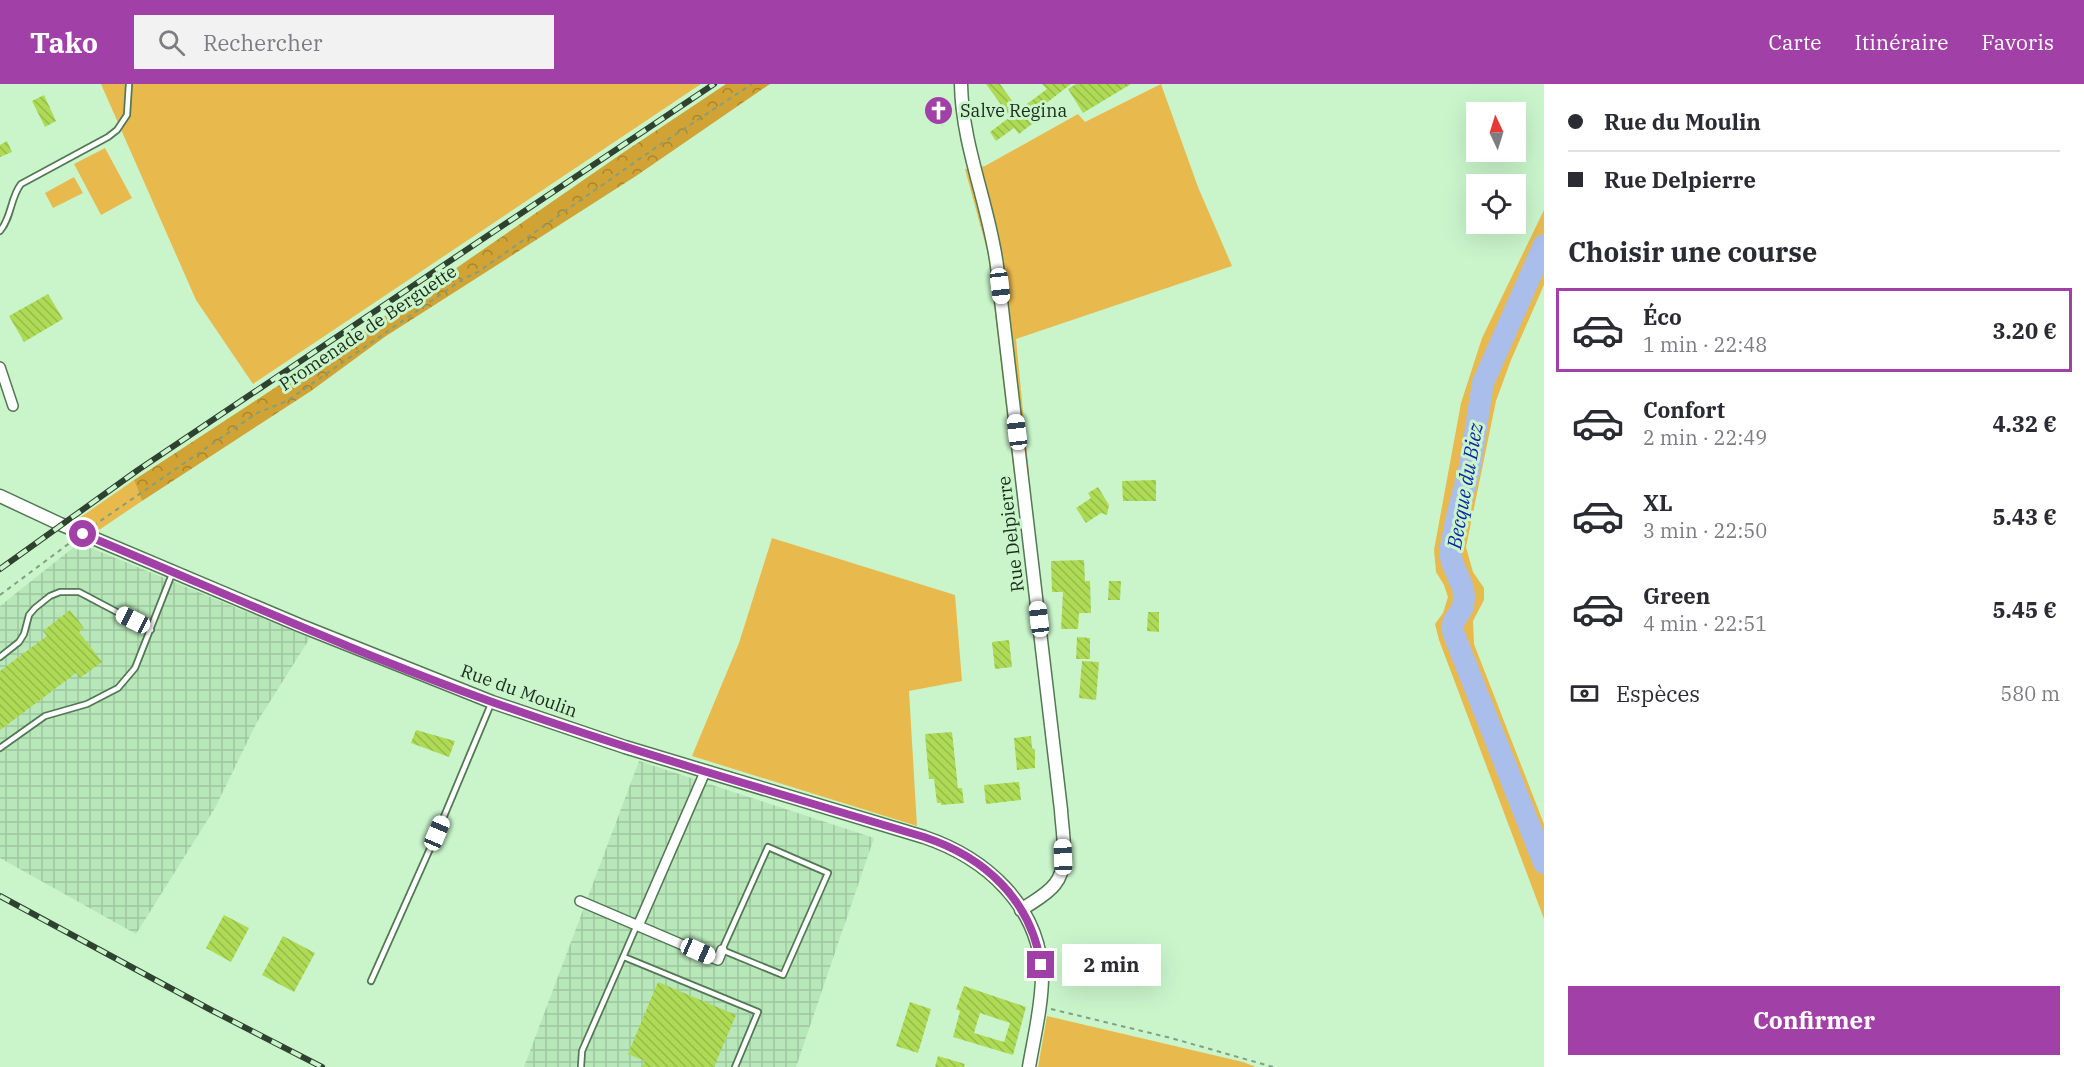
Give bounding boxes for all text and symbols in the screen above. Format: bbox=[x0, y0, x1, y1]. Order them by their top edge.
search box bbox=[134, 15, 554, 69]
text: Tako bbox=[30, 24, 98, 61]
icon: search bbox=[155, 26, 188, 59]
text: Rechercher bbox=[203, 28, 322, 57]
text: Carte bbox=[1768, 28, 1822, 56]
text: Itinéraire bbox=[1855, 28, 1948, 56]
text: Favoris bbox=[1981, 28, 2054, 56]
church icon: Salve Regina bbox=[923, 95, 955, 127]
place label: Salve Regina bbox=[960, 99, 1068, 122]
north arrow bbox=[1466, 102, 1526, 162]
map controls bbox=[1466, 102, 1526, 234]
text: Rue du Moulin bbox=[1604, 107, 1761, 136]
text: Rue Delpierre bbox=[1604, 165, 1756, 194]
button: locate bbox=[1466, 174, 1526, 234]
text: Choisir une course bbox=[1568, 234, 1817, 269]
street label: Promenade de Berguette bbox=[275, 260, 461, 396]
car bbox=[989, 267, 1011, 305]
text: Éco bbox=[1643, 302, 1682, 331]
icon: car bbox=[1571, 303, 1625, 357]
text: 3.20 € bbox=[1992, 316, 2057, 345]
text: 1 min · 22:48 bbox=[1643, 331, 1767, 358]
text: Confort bbox=[1643, 395, 1725, 424]
icon: car bbox=[1571, 396, 1625, 450]
text: 4.32 € bbox=[1992, 409, 2057, 438]
car bbox=[1006, 413, 1028, 451]
water label: Becque du Biez bbox=[1440, 420, 1489, 552]
text: 2 min · 22:49 bbox=[1643, 424, 1767, 451]
street label: Rue Delpierre bbox=[992, 475, 1029, 593]
text: XL bbox=[1643, 488, 1673, 517]
icon: car bbox=[1571, 489, 1625, 543]
text: 5.43 € bbox=[1992, 502, 2057, 531]
text: 3 min · 22:50 bbox=[1643, 517, 1767, 544]
route start bbox=[69, 520, 96, 547]
text: Green bbox=[1643, 581, 1710, 610]
icon: car bbox=[1571, 582, 1625, 636]
text: 5.45 € bbox=[1992, 595, 2057, 624]
car bbox=[1028, 600, 1050, 638]
car bbox=[113, 604, 153, 636]
text: 4 min · 22:51 bbox=[1643, 610, 1767, 637]
street label: Rue du Moulin bbox=[458, 659, 581, 722]
icon: cash bbox=[1568, 677, 1601, 710]
text: Espèces bbox=[1616, 679, 1700, 708]
text: 580 m bbox=[2000, 680, 2060, 707]
car bbox=[422, 813, 452, 853]
car bbox=[1053, 839, 1073, 875]
car bbox=[678, 935, 718, 967]
callout: 2 min bbox=[1062, 944, 1161, 986]
route end bbox=[1027, 951, 1054, 978]
text: 2 min bbox=[1084, 951, 1140, 978]
button: Confirmer bbox=[1568, 986, 2060, 1055]

